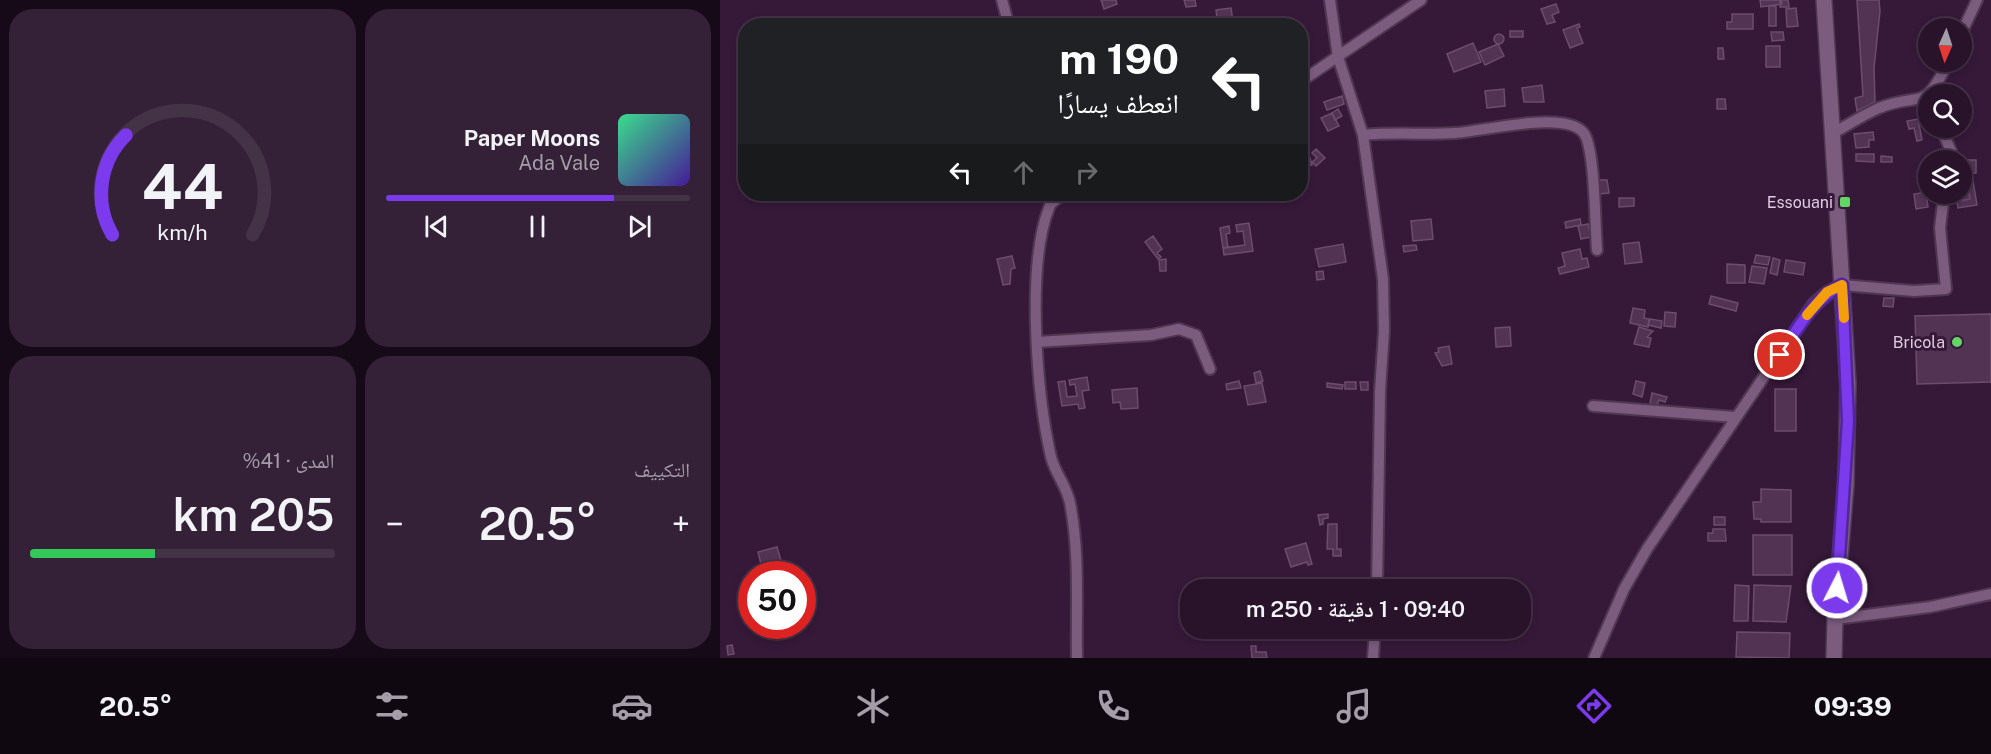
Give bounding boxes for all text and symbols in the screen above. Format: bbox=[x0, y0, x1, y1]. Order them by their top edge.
north arrow bbox=[1918, 18, 1972, 72]
map controls bbox=[1918, 18, 1972, 204]
text: 190 m bbox=[1059, 34, 1179, 83]
icon: left bbox=[1200, 42, 1278, 120]
button: search bbox=[1918, 84, 1972, 138]
text: انعطف يسارًا bbox=[1058, 87, 1179, 119]
text: Paper Moons bbox=[464, 125, 600, 151]
text: 44 bbox=[141, 150, 223, 223]
button: layers bbox=[1918, 150, 1972, 204]
text: Ada Vale bbox=[518, 151, 600, 175]
icon: left bbox=[944, 156, 977, 189]
icon: ahead bbox=[1007, 156, 1040, 189]
icon: right bbox=[1070, 156, 1103, 189]
place label: Essouani bbox=[1767, 193, 1833, 212]
marker: Essouani bbox=[1838, 195, 1852, 209]
icon: previous bbox=[420, 210, 453, 243]
icon: pause bbox=[521, 210, 554, 243]
icon: next bbox=[623, 210, 656, 243]
text: km/h bbox=[157, 221, 207, 246]
pin bbox=[1754, 329, 1805, 380]
place label: Bricola bbox=[1893, 333, 1945, 352]
marker: Bricola bbox=[1950, 335, 1964, 349]
icon: arrive bbox=[1763, 338, 1796, 371]
text: المدى · 41% bbox=[242, 449, 335, 473]
text: التكييف bbox=[634, 458, 690, 482]
text: 205 km bbox=[173, 488, 335, 541]
text: 20.5° bbox=[479, 497, 597, 550]
text: − bbox=[386, 505, 404, 543]
text: + bbox=[672, 505, 690, 543]
position arrow bbox=[1805, 556, 1869, 620]
speed limit sign: 50 bbox=[738, 561, 816, 639]
text: 09:40 · 1 دقيقة · 250 m bbox=[1246, 596, 1465, 622]
icon: filters bbox=[371, 685, 413, 727]
icon: car bbox=[611, 685, 653, 727]
icon: climate bbox=[852, 685, 894, 727]
icon: phone bbox=[1092, 685, 1134, 727]
icon: music bbox=[1333, 685, 1375, 727]
icon: directions bbox=[1573, 685, 1615, 727]
text: 20.5° bbox=[99, 690, 172, 722]
text: 09:39 bbox=[1814, 690, 1892, 722]

